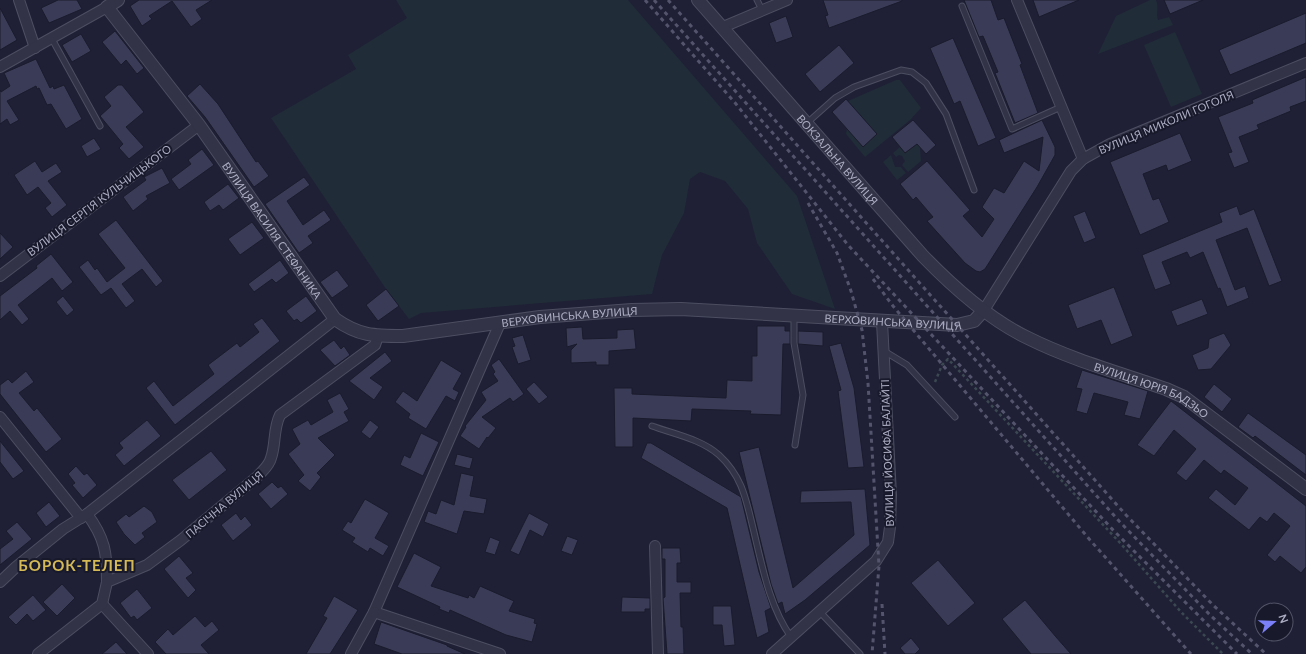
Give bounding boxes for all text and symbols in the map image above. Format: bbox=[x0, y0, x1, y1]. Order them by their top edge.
street label: ВУЛИЦЯ МИКОЛИ ГОГОЛЯ bbox=[1097, 88, 1235, 156]
street label: ВОКЗАЛЬНА ВУЛИЦЯ bbox=[795, 111, 881, 207]
street label: ВУЛИЦЯ СЕРГІЯ КУЛЬЧИЦЬКОГО bbox=[24, 141, 174, 258]
street label: ВУЛИЦЯ ВАСИЛЯ СТЕФАНИКА bbox=[220, 159, 325, 301]
street label: ВЕРХОВИНСЬКА ВУЛИЦЯ bbox=[501, 303, 638, 329]
street label: ВЕРХОВИНСЬКА ВУЛИЦЯ bbox=[824, 311, 962, 332]
street label: ВУЛИЦЯ ЮРІЯ БАДЗЬО bbox=[1093, 359, 1212, 420]
street label: ВУЛИЦЯ ЙОСИФА БАЛАЙТІ bbox=[878, 379, 896, 527]
street label: ПАСІЧНА ВУЛИЦЯ bbox=[183, 468, 265, 540]
district label: БОРОК-ТЕЛЕП bbox=[18, 556, 136, 574]
north arrow bbox=[1254, 602, 1294, 642]
text: N bbox=[1276, 612, 1291, 625]

